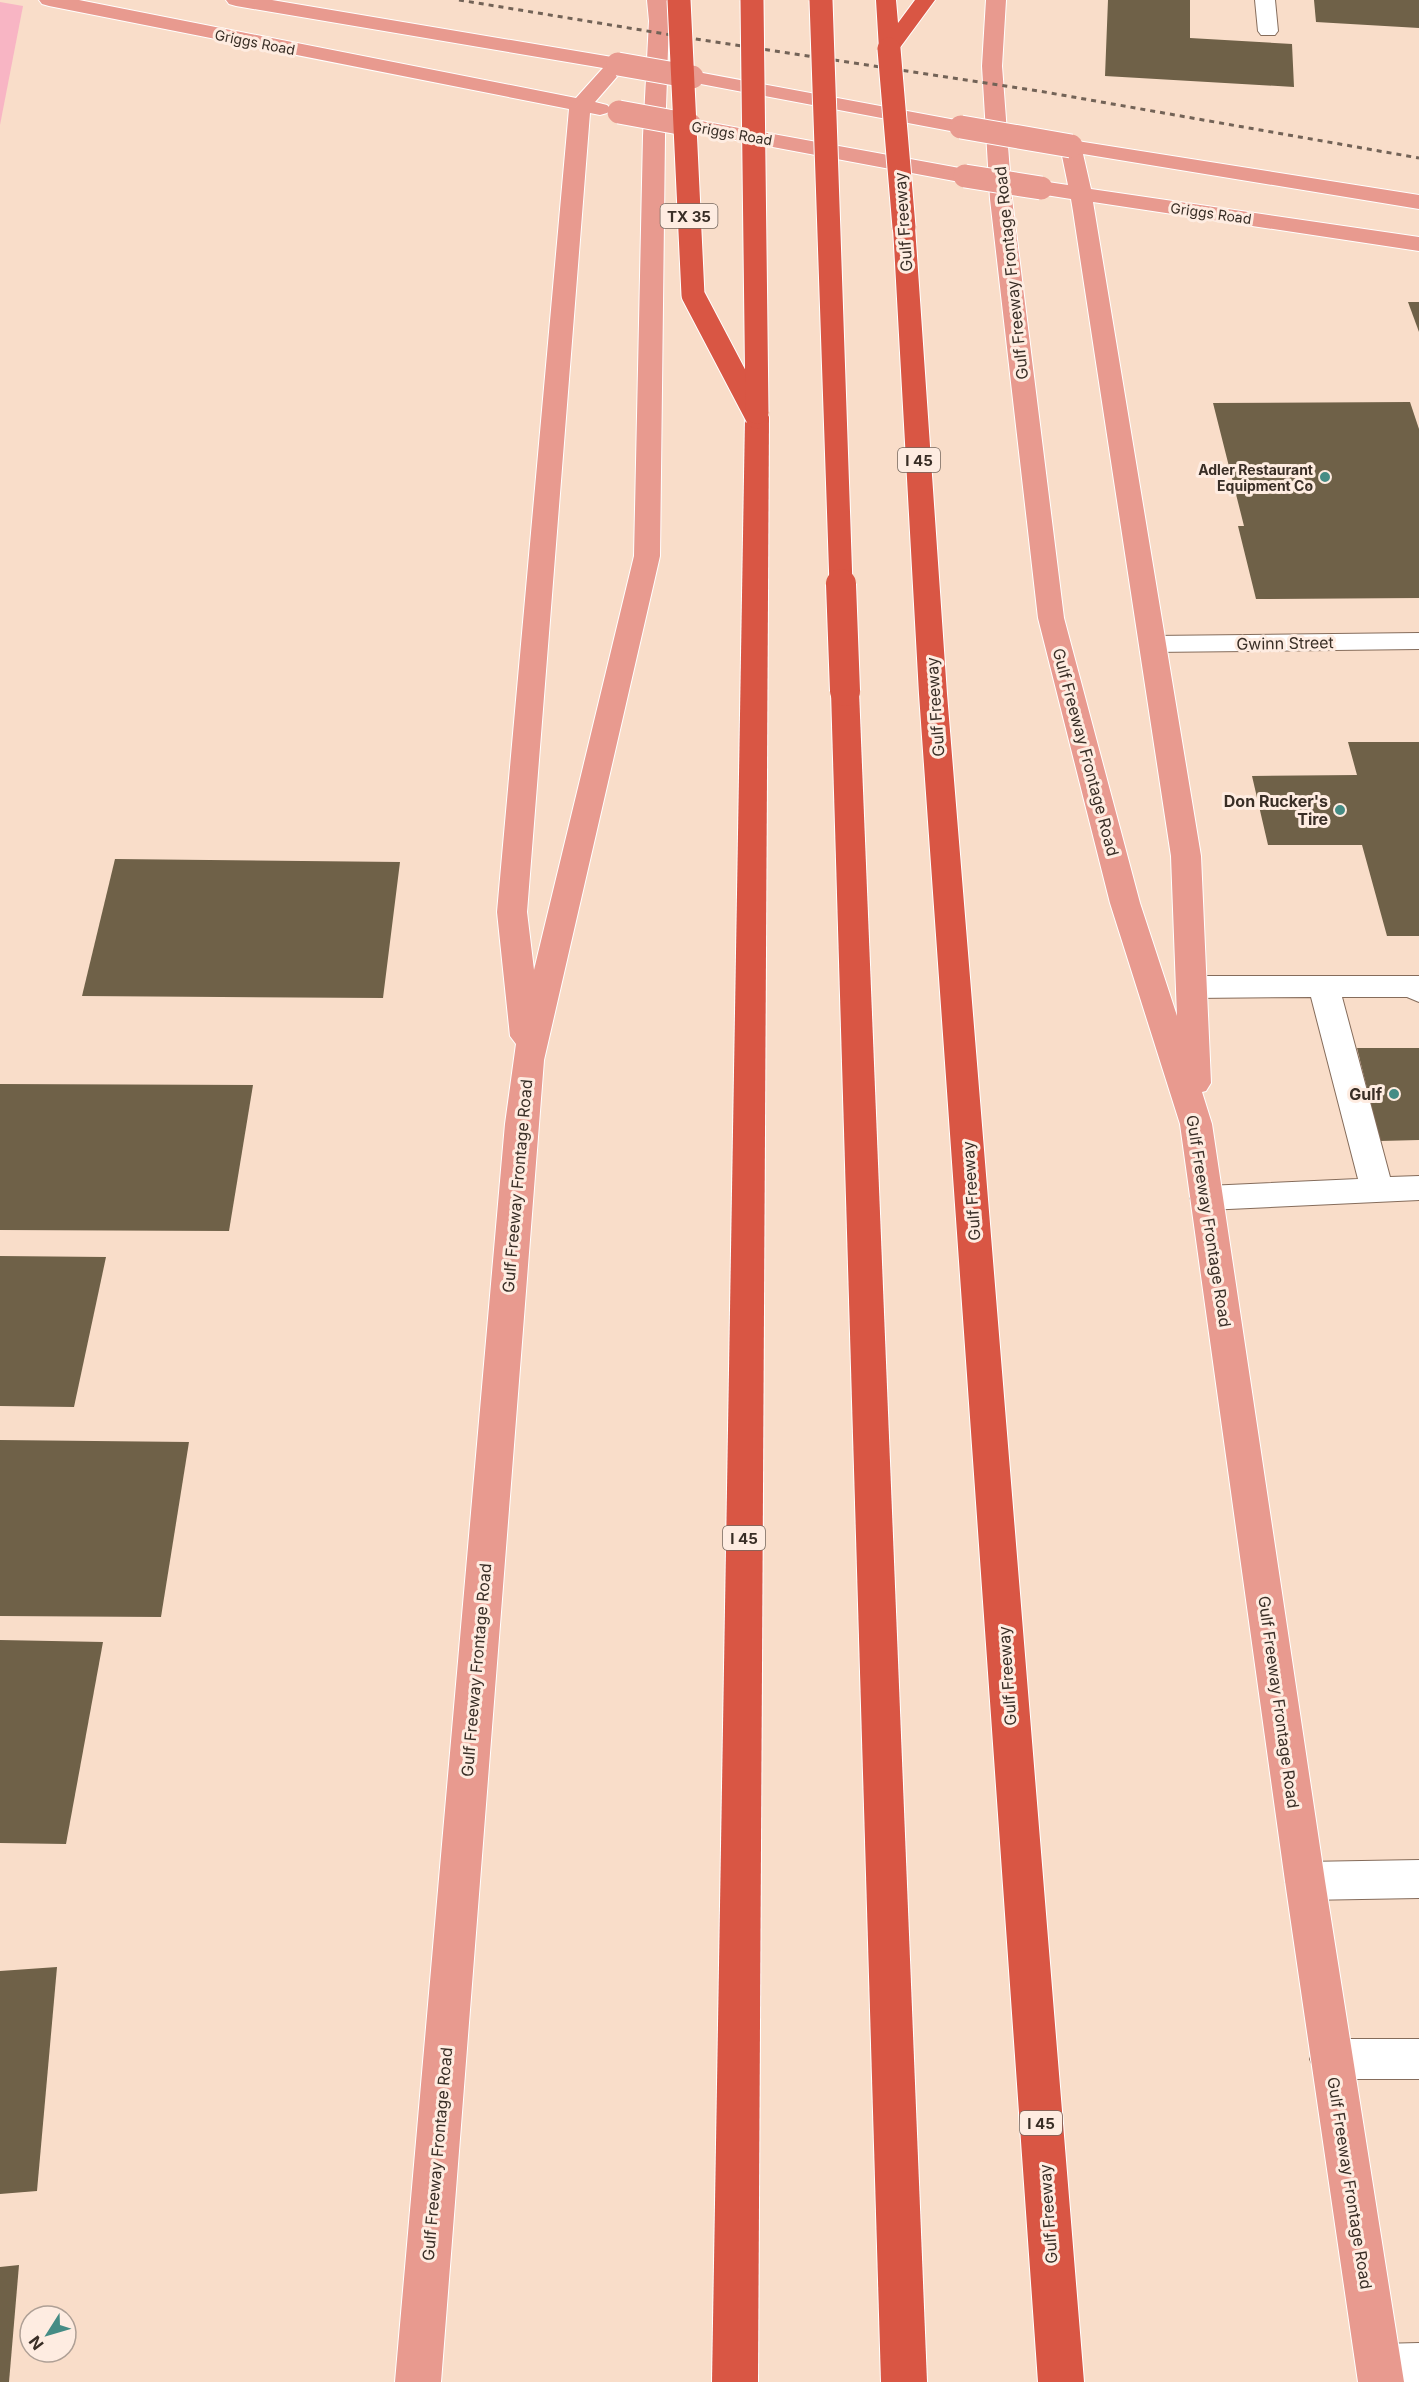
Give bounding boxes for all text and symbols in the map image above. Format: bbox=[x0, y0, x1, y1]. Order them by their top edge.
street label: Griggs Road bbox=[213, 26, 297, 58]
street label: Griggs Road bbox=[690, 118, 774, 148]
street label: Gulf Freeway Frontage Road bbox=[990, 165, 1032, 381]
street label: Gulf Freeway bbox=[890, 172, 916, 272]
street label: Griggs Road bbox=[1169, 199, 1253, 227]
road number: TX 35 bbox=[660, 204, 718, 228]
road number: I 45 bbox=[898, 448, 940, 472]
place label: Adler Restaurant Equipment Co bbox=[1198, 461, 1313, 494]
marker: Adler Restaurant Equipment Co bbox=[1318, 470, 1332, 484]
street label: Gwinn Street bbox=[1236, 632, 1334, 654]
street label: Gulf Freeway Frontage Road bbox=[1049, 646, 1123, 858]
street label: Gulf Freeway bbox=[922, 657, 948, 757]
place label: Don Rucker's Tire bbox=[1224, 791, 1328, 829]
marker: Don Rucker's Tire bbox=[1333, 803, 1347, 817]
street label: Gulf Freeway Frontage Road bbox=[498, 1078, 536, 1294]
place label: Gulf bbox=[1349, 1084, 1383, 1104]
marker: Gulf bbox=[1387, 1087, 1401, 1101]
street label: Gulf Freeway Frontage Road bbox=[1182, 1114, 1236, 1328]
street label: Gulf Freeway bbox=[958, 1141, 984, 1241]
road number: I 45 bbox=[723, 1526, 765, 1550]
street label: Gulf Freeway Frontage Road bbox=[457, 1562, 495, 1778]
street label: Gulf Freeway Frontage Road bbox=[1254, 1594, 1304, 1810]
street label: Gulf Freeway bbox=[994, 1626, 1020, 1726]
street label: Gulf Freeway Frontage Road bbox=[418, 2046, 456, 2262]
street label: Gulf Freeway Frontage Road bbox=[1323, 2076, 1377, 2290]
road number: I 45 bbox=[1020, 2111, 1062, 2135]
street label: Gulf Freeway bbox=[1035, 2164, 1061, 2264]
north arrow bbox=[18, 2304, 78, 2364]
text: N bbox=[24, 2332, 48, 2354]

